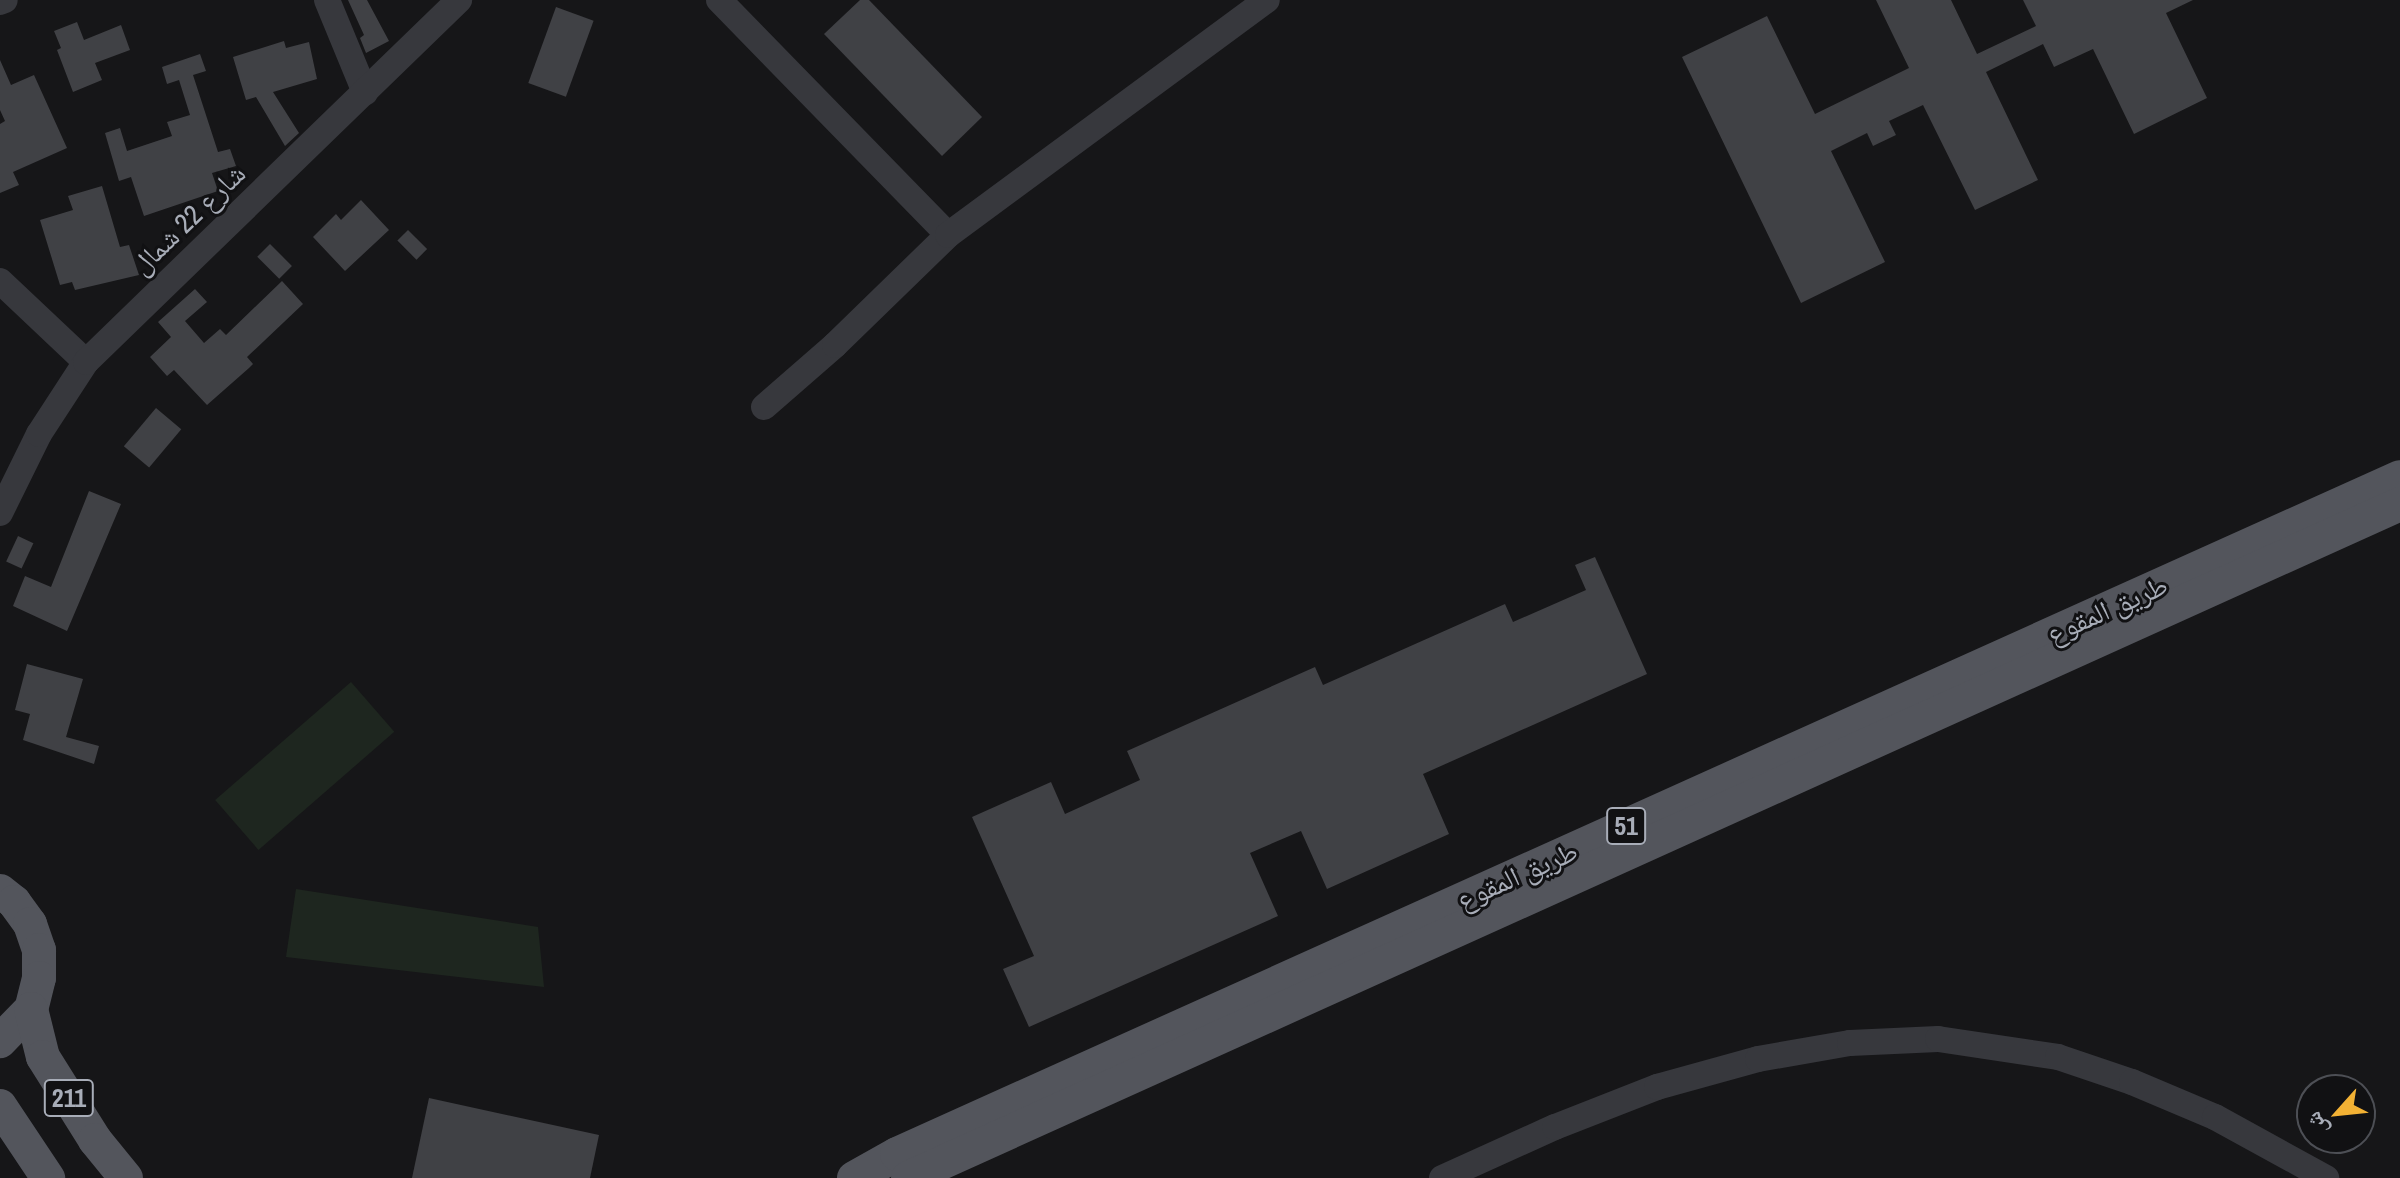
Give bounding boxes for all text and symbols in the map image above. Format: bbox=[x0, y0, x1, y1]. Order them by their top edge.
street label: شارع 22 شمال bbox=[124, 156, 252, 282]
street label: طريق المقوع bbox=[2041, 567, 2173, 651]
road number: 51 bbox=[1606, 804, 1646, 848]
street label: طريق المقوع bbox=[1451, 833, 1583, 917]
north arrow bbox=[2296, 1074, 2376, 1154]
road number: 211 bbox=[43, 1076, 95, 1120]
text: ش bbox=[2298, 1107, 2335, 1141]

